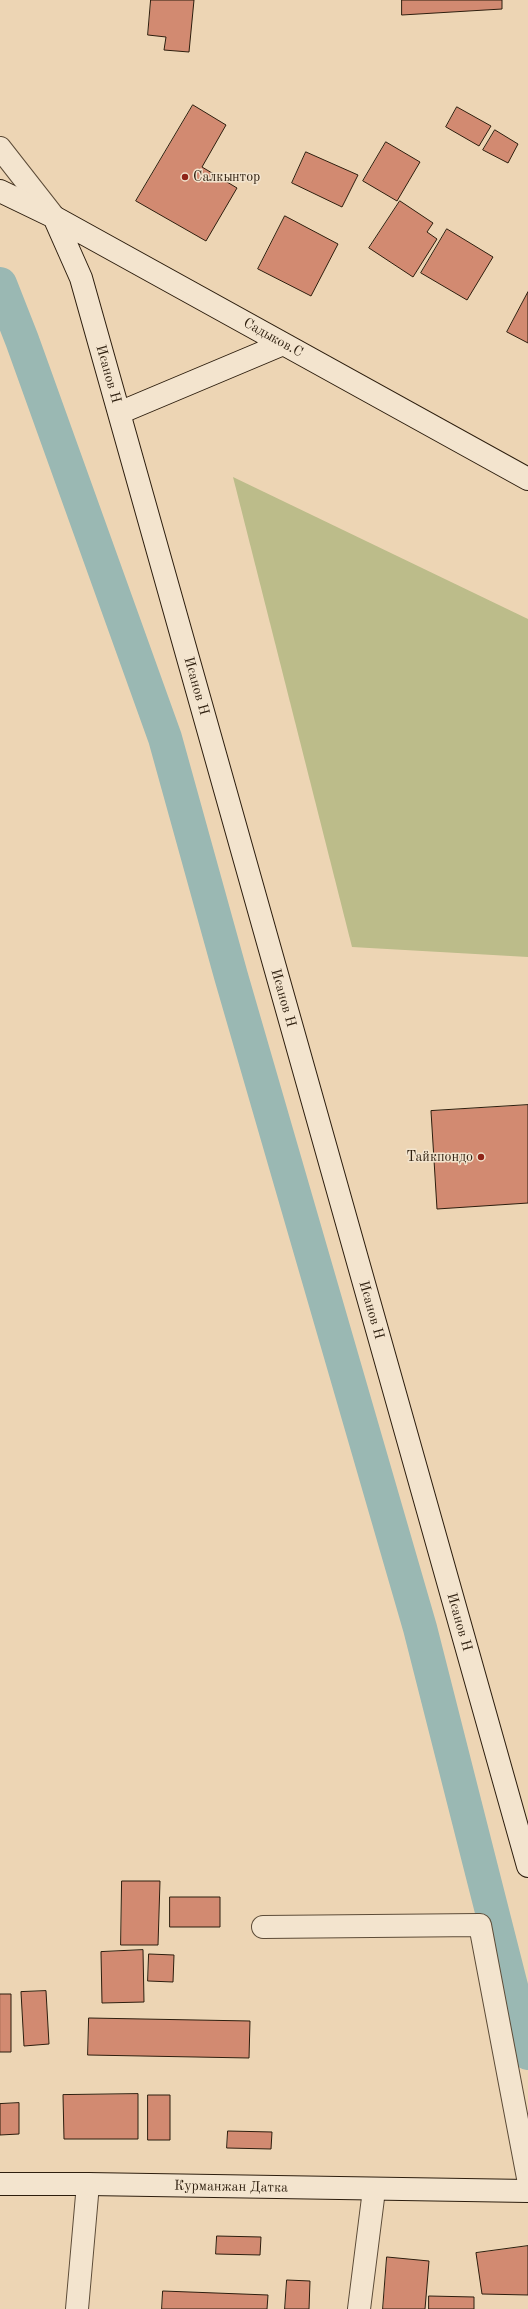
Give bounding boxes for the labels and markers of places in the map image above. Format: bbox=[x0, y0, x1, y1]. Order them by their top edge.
place label: Салкынтор bbox=[193, 169, 260, 185]
marker: Салкынтор bbox=[180, 172, 190, 182]
place label: Тайкпондо bbox=[406, 1149, 473, 1165]
marker: Тайкпондо bbox=[476, 1152, 486, 1162]

